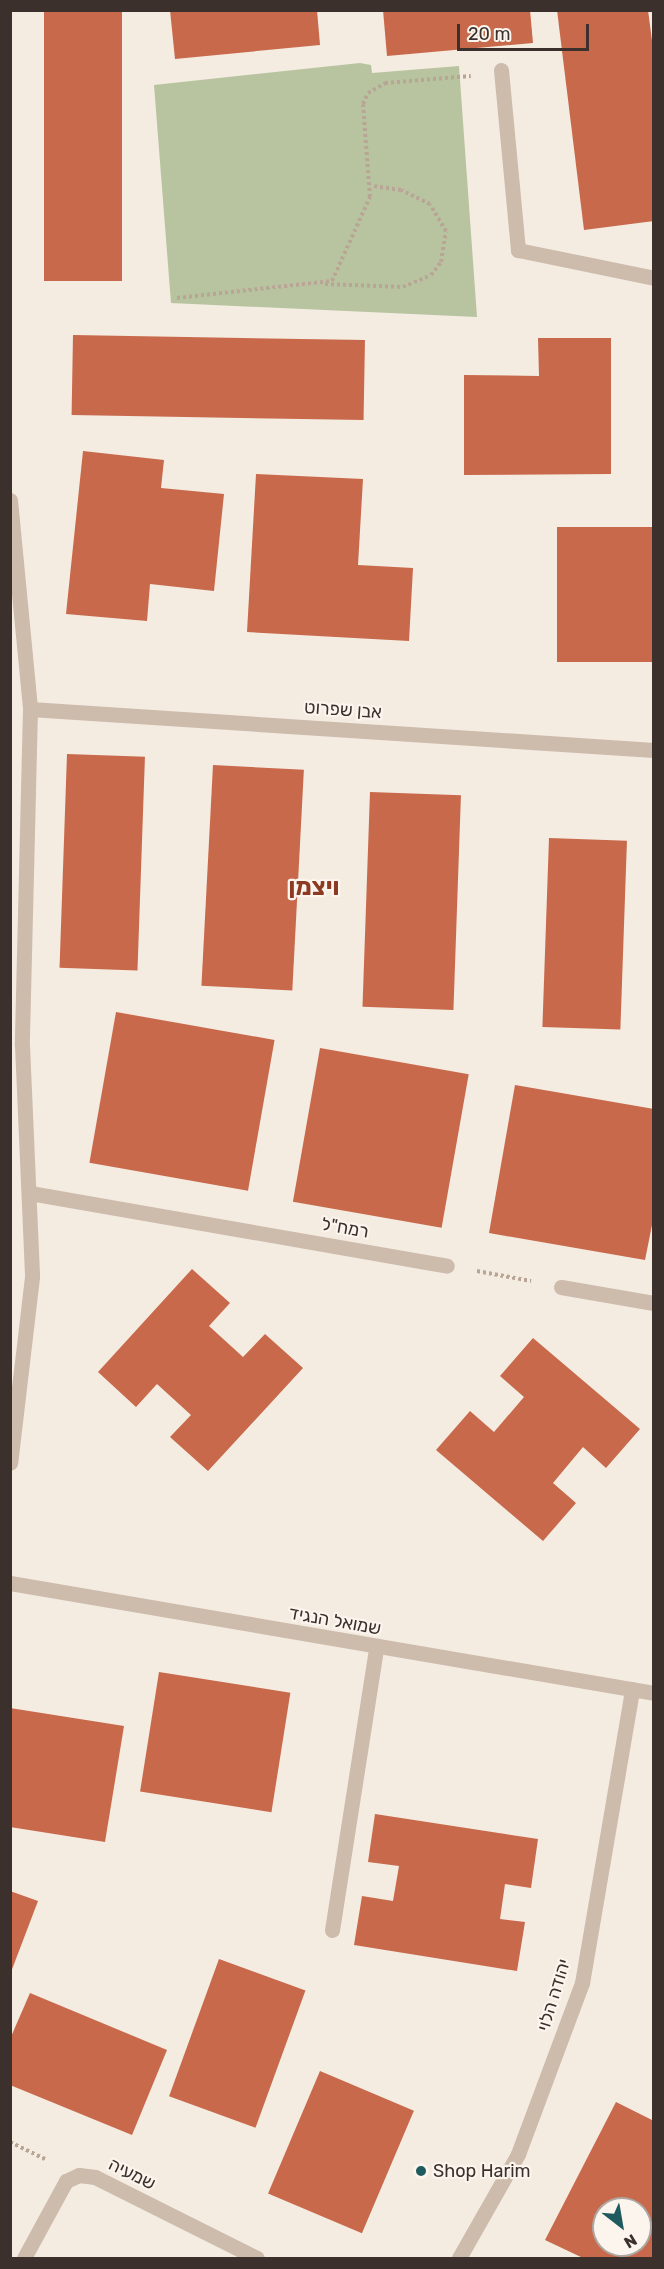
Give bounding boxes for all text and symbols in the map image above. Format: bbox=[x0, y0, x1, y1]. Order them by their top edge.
scale bar bbox=[460, 12, 592, 50]
text: 20 m bbox=[468, 23, 510, 45]
street label: אבן שפרוט bbox=[303, 697, 383, 723]
district label: ויצמן bbox=[289, 874, 339, 902]
street label: רמח"ל bbox=[320, 1213, 370, 1243]
street label: שמואל הנגיד bbox=[287, 1602, 383, 1640]
street label: יהודה הלוי bbox=[533, 1956, 575, 2034]
street label: שמעיה bbox=[105, 2153, 159, 2195]
place label: Shop Harim bbox=[433, 2160, 531, 2182]
marker: Shop Harim bbox=[414, 2164, 428, 2178]
north arrow bbox=[592, 2197, 652, 2257]
text: N bbox=[621, 2230, 640, 2252]

